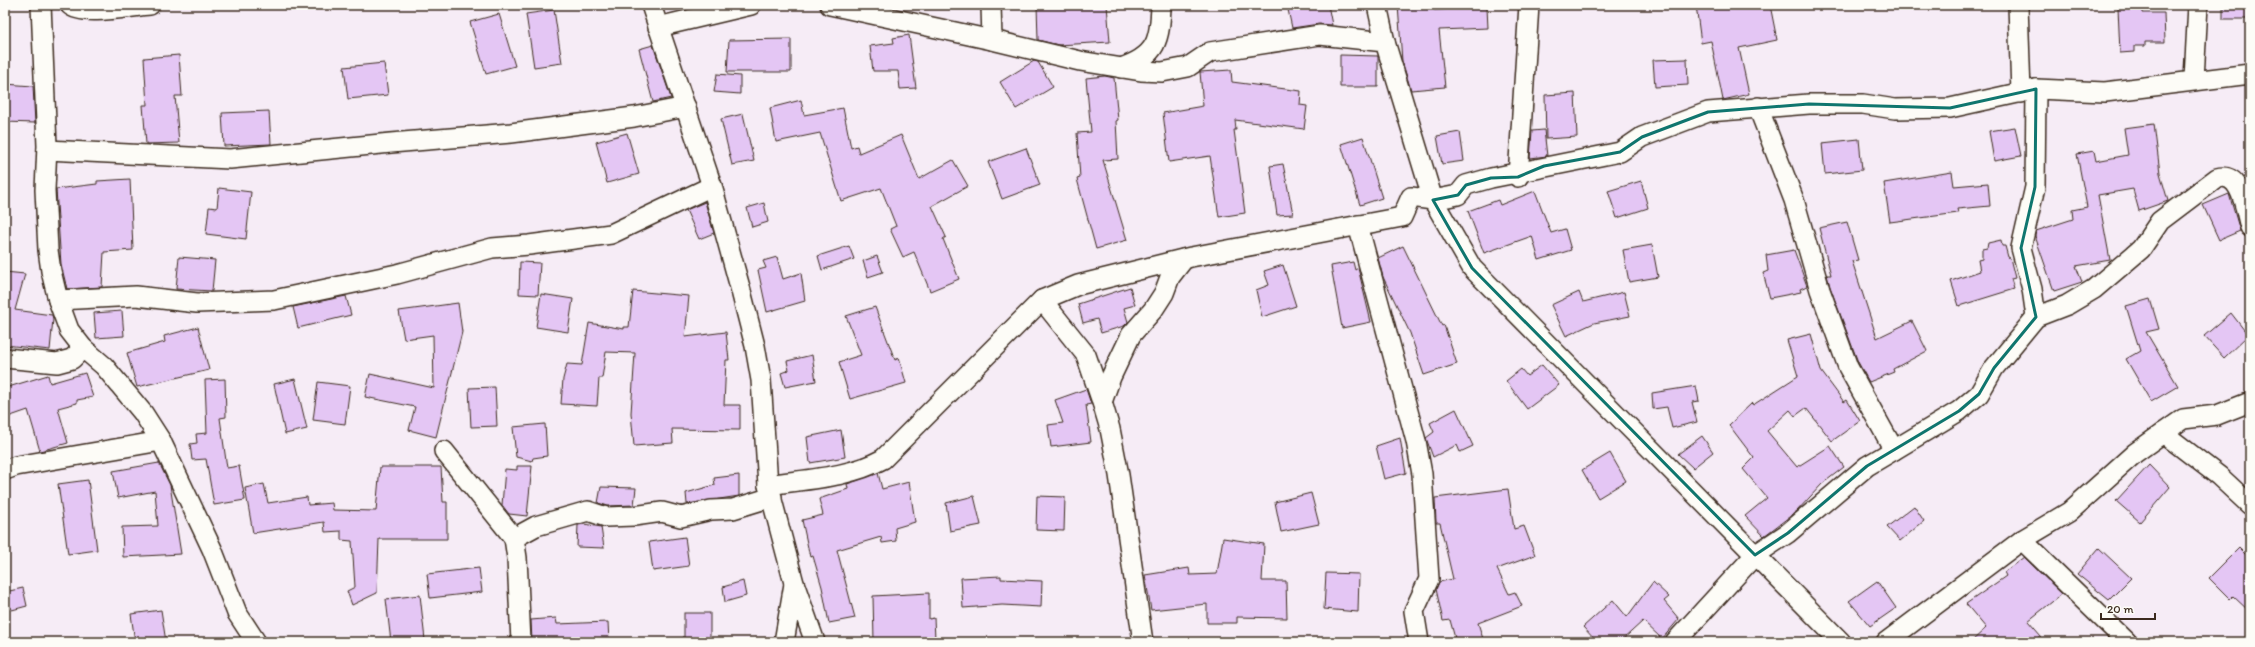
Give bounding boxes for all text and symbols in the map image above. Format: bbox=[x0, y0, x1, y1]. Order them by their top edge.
scale bar bbox=[2101, 595, 2155, 621]
text: 20 m bbox=[2107, 602, 2134, 616]

